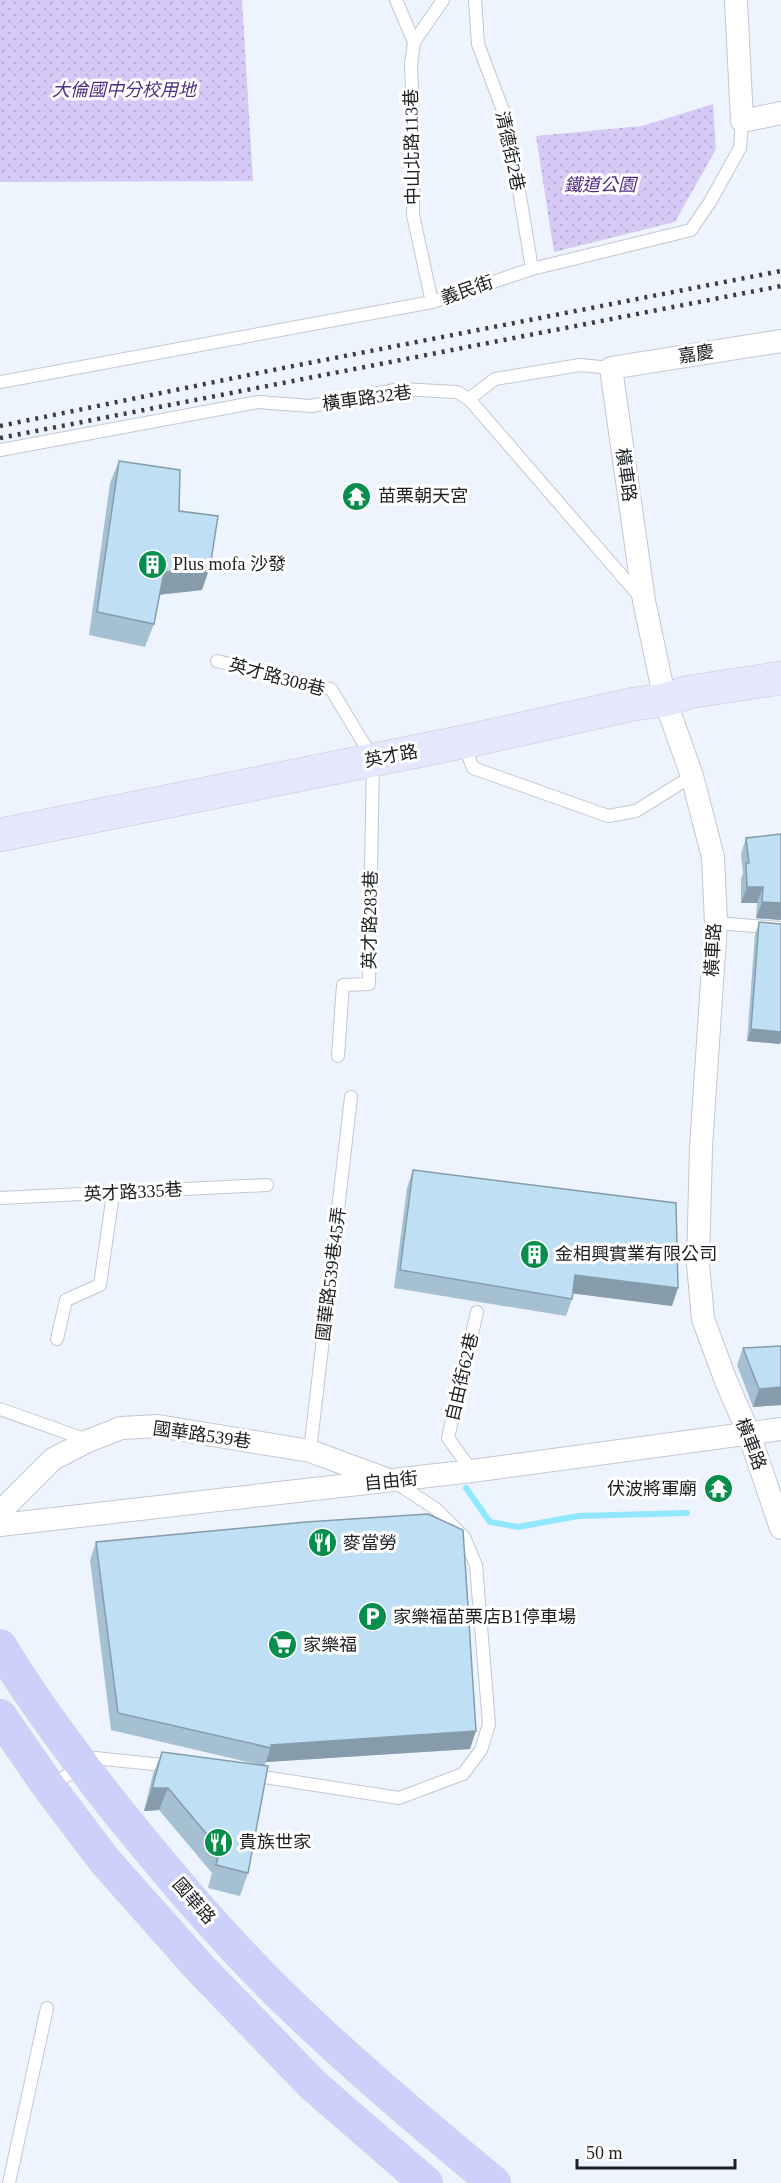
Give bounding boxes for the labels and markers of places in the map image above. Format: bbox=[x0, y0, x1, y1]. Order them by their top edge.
temple icon: 苗栗朝天宮 bbox=[341, 480, 373, 512]
place label: 苗栗朝天宮 bbox=[378, 486, 468, 506]
building icon: Plus mofa 沙發 bbox=[136, 548, 168, 580]
place label: Plus mofa 沙發 bbox=[173, 554, 286, 574]
building icon: 金相興實業有限公司 bbox=[518, 1238, 550, 1270]
place label: 金相興實業有限公司 bbox=[555, 1244, 717, 1264]
temple icon: 伏波將軍廟 bbox=[702, 1473, 734, 1505]
place label: 伏波將軍廟 bbox=[607, 1479, 697, 1499]
restaurant icon: 麥當勞 bbox=[306, 1527, 338, 1559]
place label: 麥當勞 bbox=[343, 1533, 397, 1553]
parking icon: 家樂福苗栗店B1停車場 bbox=[356, 1601, 388, 1633]
place label: 家樂福苗栗店B1停車場 bbox=[393, 1607, 576, 1627]
supermarket icon: 家樂福 bbox=[266, 1629, 298, 1661]
place label: 家樂福 bbox=[303, 1635, 357, 1655]
restaurant icon: 貴族世家 bbox=[202, 1826, 234, 1858]
place label: 貴族世家 bbox=[239, 1832, 311, 1852]

